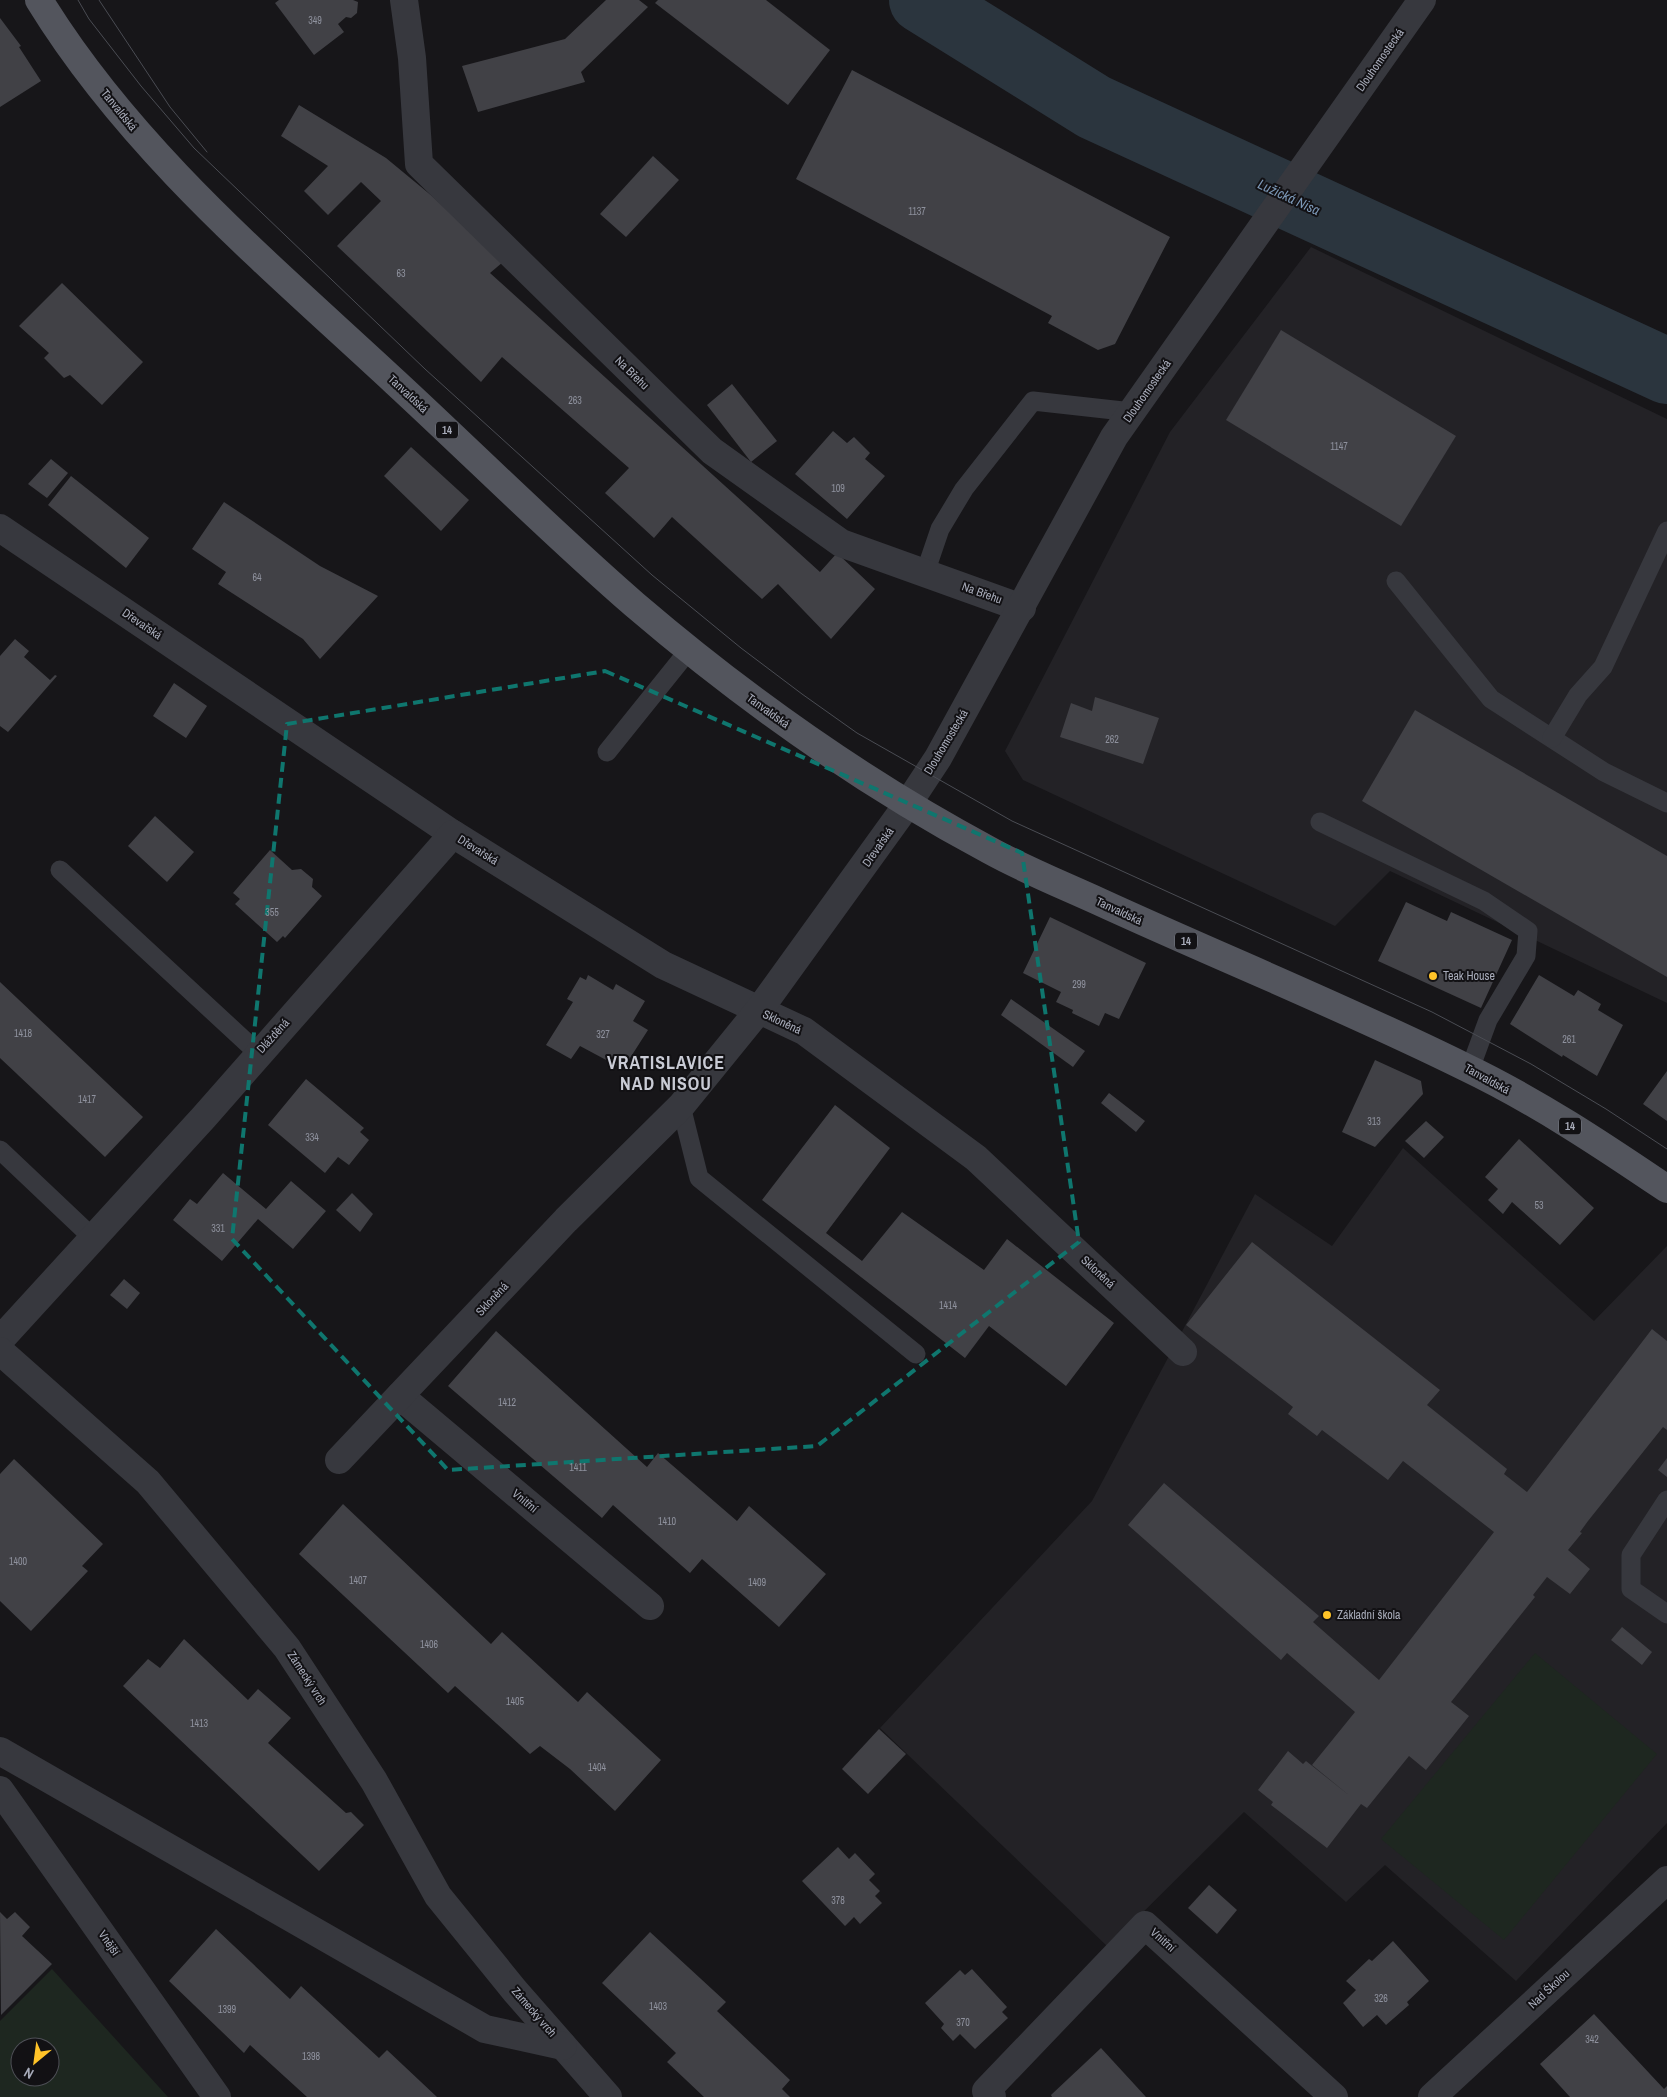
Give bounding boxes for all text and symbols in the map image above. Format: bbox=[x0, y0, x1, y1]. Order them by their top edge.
house number: 349 bbox=[308, 14, 322, 27]
street label: Dlouhomostecká bbox=[1352, 25, 1408, 95]
street label: Tanvaldská bbox=[97, 86, 141, 135]
water label: Lužická Nisa bbox=[1255, 175, 1323, 219]
house number: 1137 bbox=[908, 205, 926, 218]
house number: 63 bbox=[396, 267, 406, 280]
street label: Na Břehu bbox=[611, 353, 653, 393]
street label: Dlouhomostecká bbox=[1119, 356, 1175, 426]
street label: Tanvaldská bbox=[384, 371, 432, 417]
house number: 263 bbox=[568, 394, 582, 407]
road number: 14 bbox=[436, 422, 458, 438]
house number: 1147 bbox=[1330, 440, 1348, 453]
house number: 109 bbox=[831, 482, 845, 495]
house number: 64 bbox=[252, 571, 262, 584]
street label: Na Břehu bbox=[960, 578, 1004, 608]
street label: Dřevařská bbox=[119, 605, 165, 643]
street label: Tanvaldská bbox=[743, 690, 793, 732]
street label: Dlouhomostecká bbox=[920, 706, 972, 778]
house number: 262 bbox=[1105, 733, 1119, 746]
street label: Dřevařská bbox=[859, 824, 898, 870]
street label: Dřevařská bbox=[455, 831, 502, 869]
street label: Tanvaldská bbox=[1093, 893, 1145, 929]
house number: 355 bbox=[265, 906, 279, 919]
road number: 14 bbox=[1175, 932, 1197, 949]
place label: Teak House bbox=[1443, 968, 1495, 984]
marker: Teak House bbox=[1427, 970, 1439, 982]
house number: 299 bbox=[1072, 978, 1086, 991]
street label: Skloněná bbox=[760, 1006, 804, 1038]
street label: Dlážděná bbox=[253, 1015, 293, 1057]
house number: 1418 bbox=[14, 1027, 33, 1040]
house number: 327 bbox=[596, 1028, 610, 1041]
house number: 261 bbox=[1562, 1033, 1576, 1046]
district label: VRATISLAVICE NAD NISOU bbox=[607, 1050, 725, 1096]
street label: Tanvaldská bbox=[1462, 1060, 1513, 1098]
house number: 1417 bbox=[78, 1093, 97, 1106]
house number: 313 bbox=[1367, 1115, 1381, 1128]
road number: 14 bbox=[1559, 1118, 1581, 1134]
house number: 334 bbox=[305, 1131, 319, 1144]
house number: 53 bbox=[1534, 1199, 1544, 1212]
house number: 331 bbox=[211, 1222, 225, 1235]
street label: Skloněná bbox=[1078, 1252, 1119, 1292]
street label: Skloněná bbox=[472, 1278, 512, 1319]
house number: 1414 bbox=[939, 1299, 958, 1312]
house number: 1412 bbox=[498, 1396, 517, 1409]
house number: 1411 bbox=[569, 1461, 587, 1474]
street label: Vnitřní bbox=[509, 1486, 541, 1517]
house number: 1410 bbox=[658, 1515, 677, 1528]
house number: 1400 bbox=[9, 1555, 28, 1568]
house number: 1407 bbox=[349, 1574, 368, 1587]
house number: 1409 bbox=[748, 1576, 767, 1589]
place label: Základní škola bbox=[1337, 1607, 1401, 1623]
marker: Základní škola bbox=[1321, 1609, 1333, 1621]
house number: 1406 bbox=[420, 1638, 439, 1651]
street label: Zámecký vrch bbox=[284, 1648, 330, 1708]
house number: 1405 bbox=[506, 1695, 525, 1708]
house number: 1413 bbox=[190, 1717, 209, 1730]
house number: 1404 bbox=[588, 1761, 607, 1774]
house number: 378 bbox=[831, 1894, 845, 1907]
street label: Vnitřní bbox=[1147, 1924, 1179, 1956]
street label: Vnější bbox=[95, 1927, 124, 1959]
street label: Nad Školou bbox=[1525, 1966, 1573, 2012]
street label: Zámecký vrch bbox=[508, 1984, 560, 2040]
house number: 326 bbox=[1374, 1992, 1388, 2005]
house number: 1403 bbox=[649, 2000, 668, 2013]
house number: 1399 bbox=[218, 2003, 237, 2016]
house number: 370 bbox=[956, 2016, 970, 2029]
house number: 342 bbox=[1585, 2033, 1599, 2046]
north arrow bbox=[10, 2037, 60, 2087]
house number: 1398 bbox=[302, 2050, 321, 2063]
text: N bbox=[21, 2063, 37, 2083]

